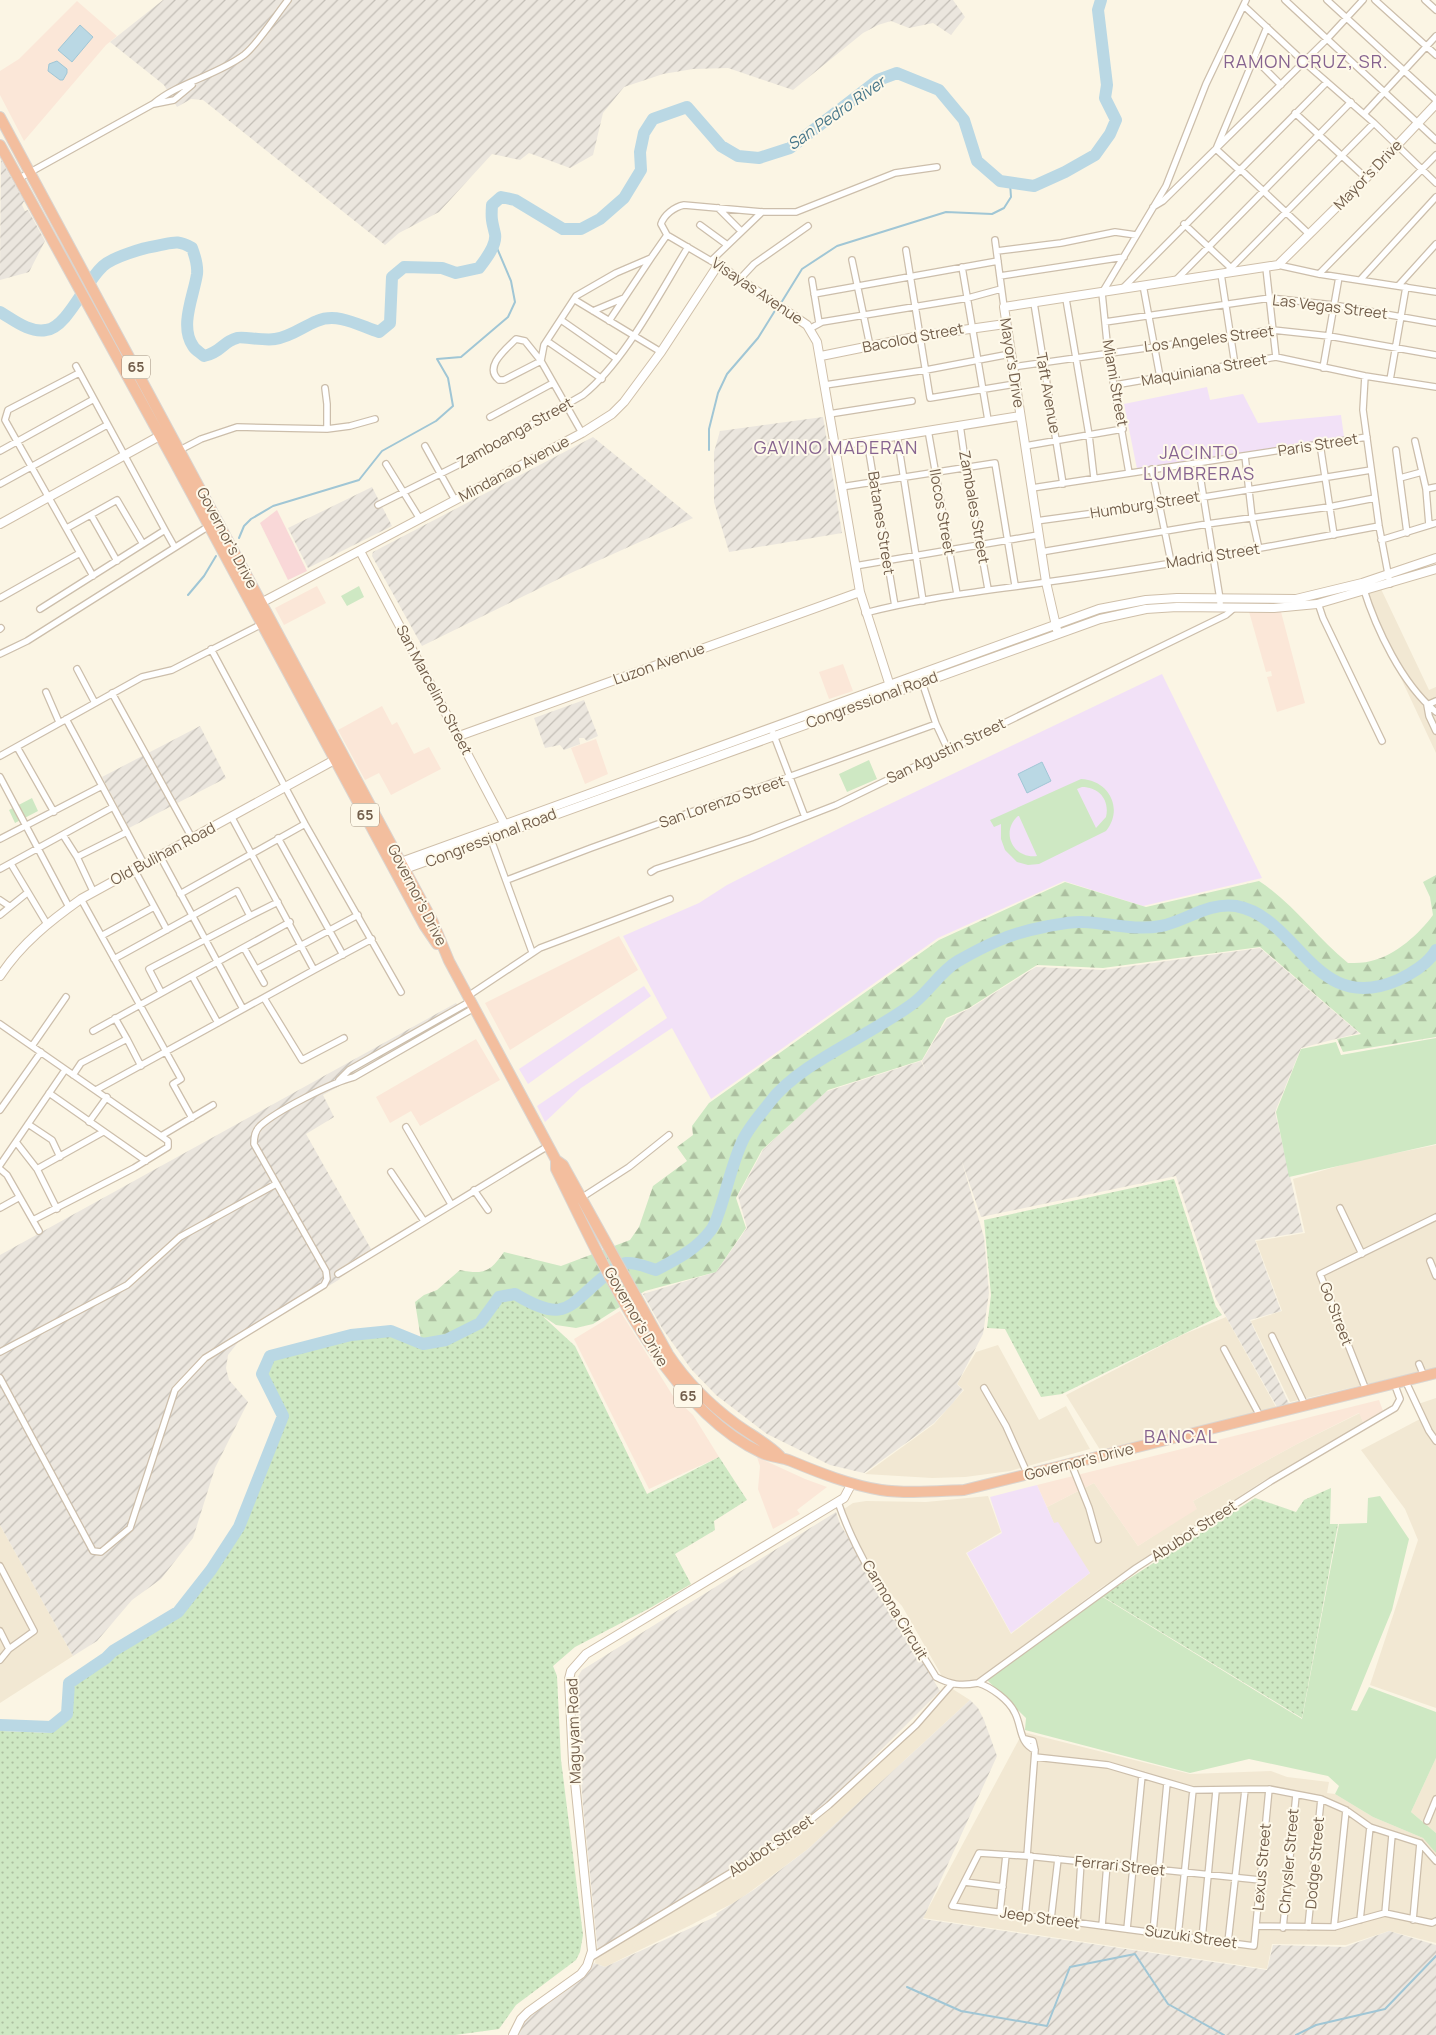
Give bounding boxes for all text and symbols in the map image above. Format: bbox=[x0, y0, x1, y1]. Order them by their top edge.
district label: RAMON CRUZ, SR. bbox=[1223, 49, 1389, 73]
water label: San Pedro River bbox=[783, 70, 891, 155]
street label: Mayor's Drive bbox=[1329, 135, 1407, 214]
street label: Visayas Avenue bbox=[707, 252, 807, 329]
street label: Las Vegas Street bbox=[1271, 289, 1389, 324]
street label: Bacolod Street bbox=[860, 317, 965, 358]
street label: Mayor's Drive bbox=[995, 317, 1030, 409]
street label: Los Angeles Street bbox=[1143, 320, 1275, 357]
street label: Miami Street bbox=[1098, 338, 1133, 428]
street label: Maquiniana Street bbox=[1139, 348, 1268, 391]
street label: Taft Avenue bbox=[1031, 351, 1066, 435]
road number: 65 bbox=[122, 356, 150, 378]
street label: Zamboanga Street bbox=[453, 392, 576, 473]
street label: Paris Street bbox=[1276, 428, 1360, 461]
street label: Mindanao Avenue bbox=[455, 430, 573, 507]
district label: GAVINO MADERAN bbox=[754, 435, 918, 459]
district label: JACINTO LUMBRERAS bbox=[1143, 440, 1255, 485]
street label: Zambales Street bbox=[954, 449, 995, 565]
street label: Ilocos Street bbox=[925, 467, 960, 557]
street label: Batanes Street bbox=[863, 470, 900, 576]
street label: Governor's Drive bbox=[192, 483, 263, 592]
street label: Humburg Street bbox=[1089, 485, 1201, 524]
street label: Madrid Street bbox=[1165, 538, 1261, 573]
street label: San Marcelino Street bbox=[391, 621, 478, 758]
street label: Luzon Avenue bbox=[610, 637, 708, 690]
street label: Congressional Road bbox=[803, 666, 941, 733]
street label: San Agustin Street bbox=[883, 713, 1009, 789]
street label: San Lorenzo Street bbox=[656, 770, 788, 833]
street label: Congressional Road bbox=[422, 803, 559, 872]
road number: 65 bbox=[351, 804, 379, 826]
street label: Old Bulihan Road bbox=[107, 817, 219, 890]
street label: Governor's Drive bbox=[383, 840, 452, 950]
street label: Governor's Drive bbox=[599, 1263, 674, 1371]
street label: Go Street bbox=[1315, 1279, 1358, 1349]
road number: 65 bbox=[674, 1384, 702, 1408]
district label: BANCAL bbox=[1144, 1424, 1218, 1448]
street label: Governor's Drive bbox=[1022, 1438, 1136, 1485]
street label: Abubot Street bbox=[1147, 1495, 1241, 1566]
street label: Carmona Circuit bbox=[857, 1556, 933, 1663]
street label: Maguyam Road bbox=[561, 1678, 586, 1784]
street label: Chrysler Street bbox=[1273, 1807, 1304, 1914]
street label: Abubot Street bbox=[724, 1809, 817, 1882]
street label: Dodge Street bbox=[1300, 1816, 1329, 1910]
street label: Lexus Street bbox=[1247, 1822, 1276, 1912]
street label: Ferrari Street bbox=[1074, 1850, 1166, 1881]
street label: Jeep Street bbox=[999, 1902, 1081, 1933]
street label: Suzuki Street bbox=[1144, 1920, 1239, 1953]

